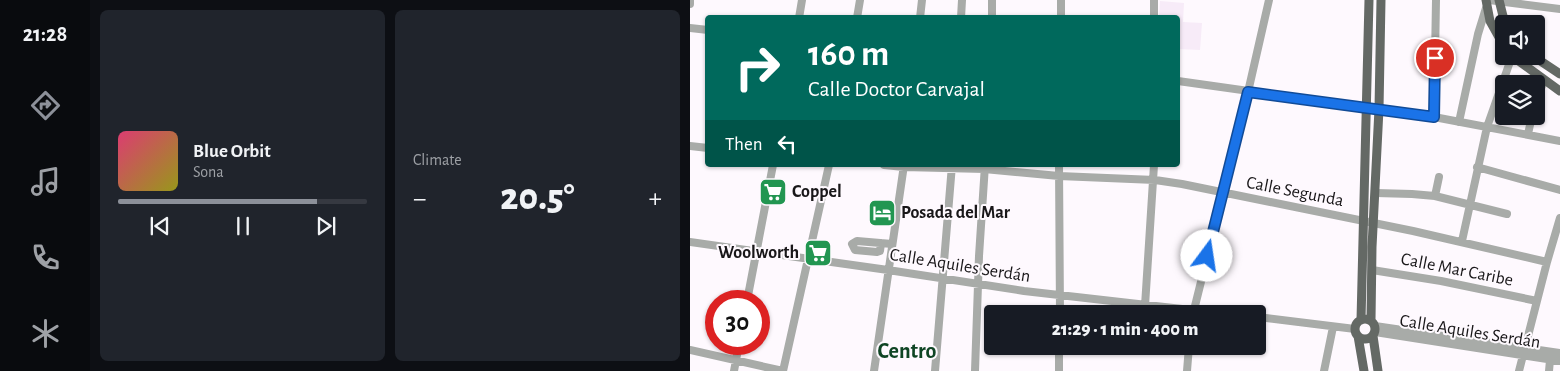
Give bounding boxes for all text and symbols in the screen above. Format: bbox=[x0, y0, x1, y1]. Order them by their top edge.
map controls bbox=[1495, 15, 1545, 125]
button: sound bbox=[1495, 15, 1545, 65]
text: 21:28 bbox=[23, 23, 67, 45]
icon: right bbox=[725, 35, 790, 100]
text: 160 m bbox=[808, 37, 889, 72]
pin bbox=[1414, 37, 1456, 79]
icon: arrive bbox=[1421, 44, 1449, 72]
button: layers bbox=[1495, 75, 1545, 125]
text: Calle Doctor Carvajal bbox=[808, 78, 985, 100]
icon: directions bbox=[28, 88, 63, 123]
icon: left bbox=[773, 130, 801, 158]
text: Then bbox=[725, 135, 763, 154]
text: Blue Orbit bbox=[193, 142, 271, 161]
text: Climate bbox=[413, 152, 462, 168]
icon: music bbox=[28, 164, 63, 199]
text: Sona bbox=[193, 164, 224, 180]
street label: Calle Segunda bbox=[1245, 174, 1345, 210]
supermarket icon: Coppel bbox=[758, 177, 788, 207]
text: 20.5° bbox=[500, 179, 575, 217]
place label: Coppel bbox=[792, 183, 842, 201]
text: − bbox=[413, 185, 426, 213]
text: + bbox=[649, 185, 662, 213]
hotel icon: Posada del Mar bbox=[867, 198, 897, 228]
place label: Posada del Mar bbox=[901, 204, 1011, 222]
icon: previous bbox=[146, 212, 174, 240]
icon: pause bbox=[229, 212, 257, 240]
icon: next bbox=[312, 212, 340, 240]
position arrow bbox=[1180, 229, 1232, 281]
supermarket icon: Woolworth bbox=[803, 238, 833, 268]
icon: phone bbox=[28, 240, 63, 275]
place label: Woolworth bbox=[718, 244, 799, 262]
street label: Calle Aquiles Serdán bbox=[888, 246, 1032, 286]
street label: Calle Mar Caribe bbox=[1399, 250, 1515, 290]
speed limit sign: 30 bbox=[705, 290, 770, 355]
street label: Calle Aquiles Serdán bbox=[1398, 312, 1542, 352]
icon: climate bbox=[28, 316, 63, 351]
text: 21:29 · 1 min · 400 m bbox=[1052, 320, 1198, 339]
district label: Centro bbox=[877, 340, 937, 362]

